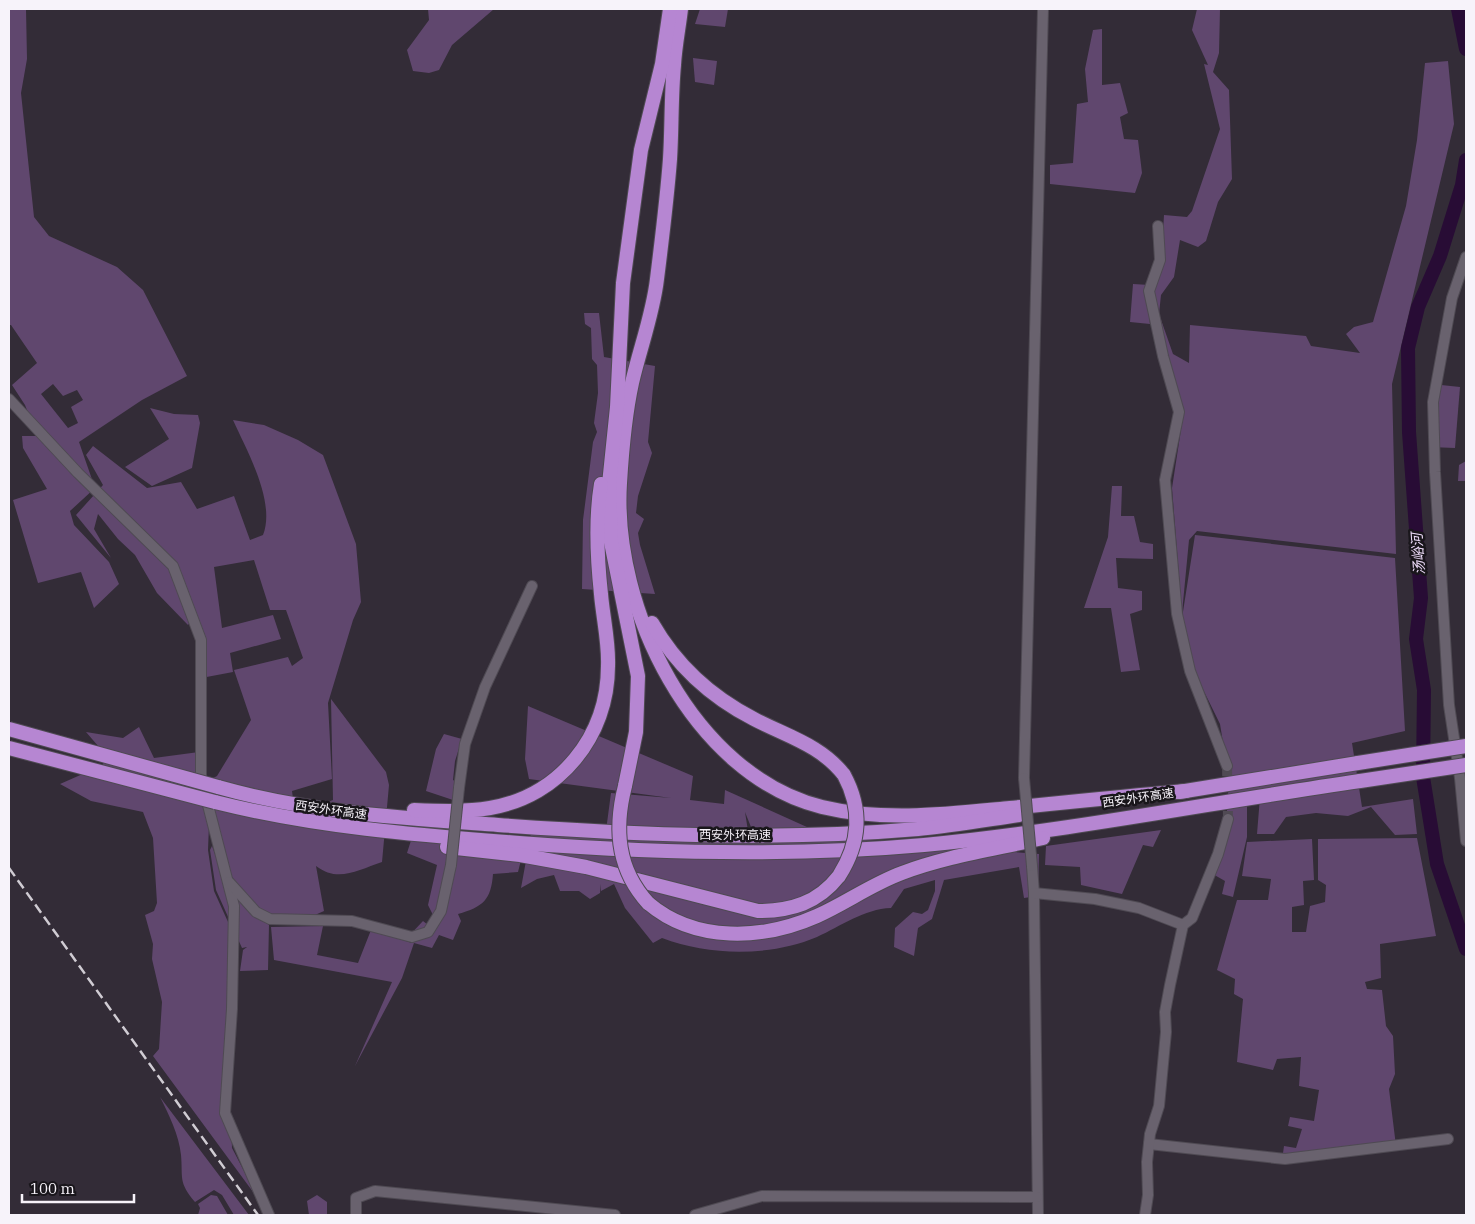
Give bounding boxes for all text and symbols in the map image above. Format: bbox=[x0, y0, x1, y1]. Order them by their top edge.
water label: 汤峪河 bbox=[1407, 529, 1428, 576]
street label: 西安外环高速 bbox=[1101, 785, 1175, 810]
street label: 西安外环高速 bbox=[294, 797, 368, 822]
street label: 西安外环高速 bbox=[699, 827, 771, 842]
scale bar bbox=[22, 1172, 135, 1204]
text: 100 m bbox=[30, 1179, 75, 1198]

